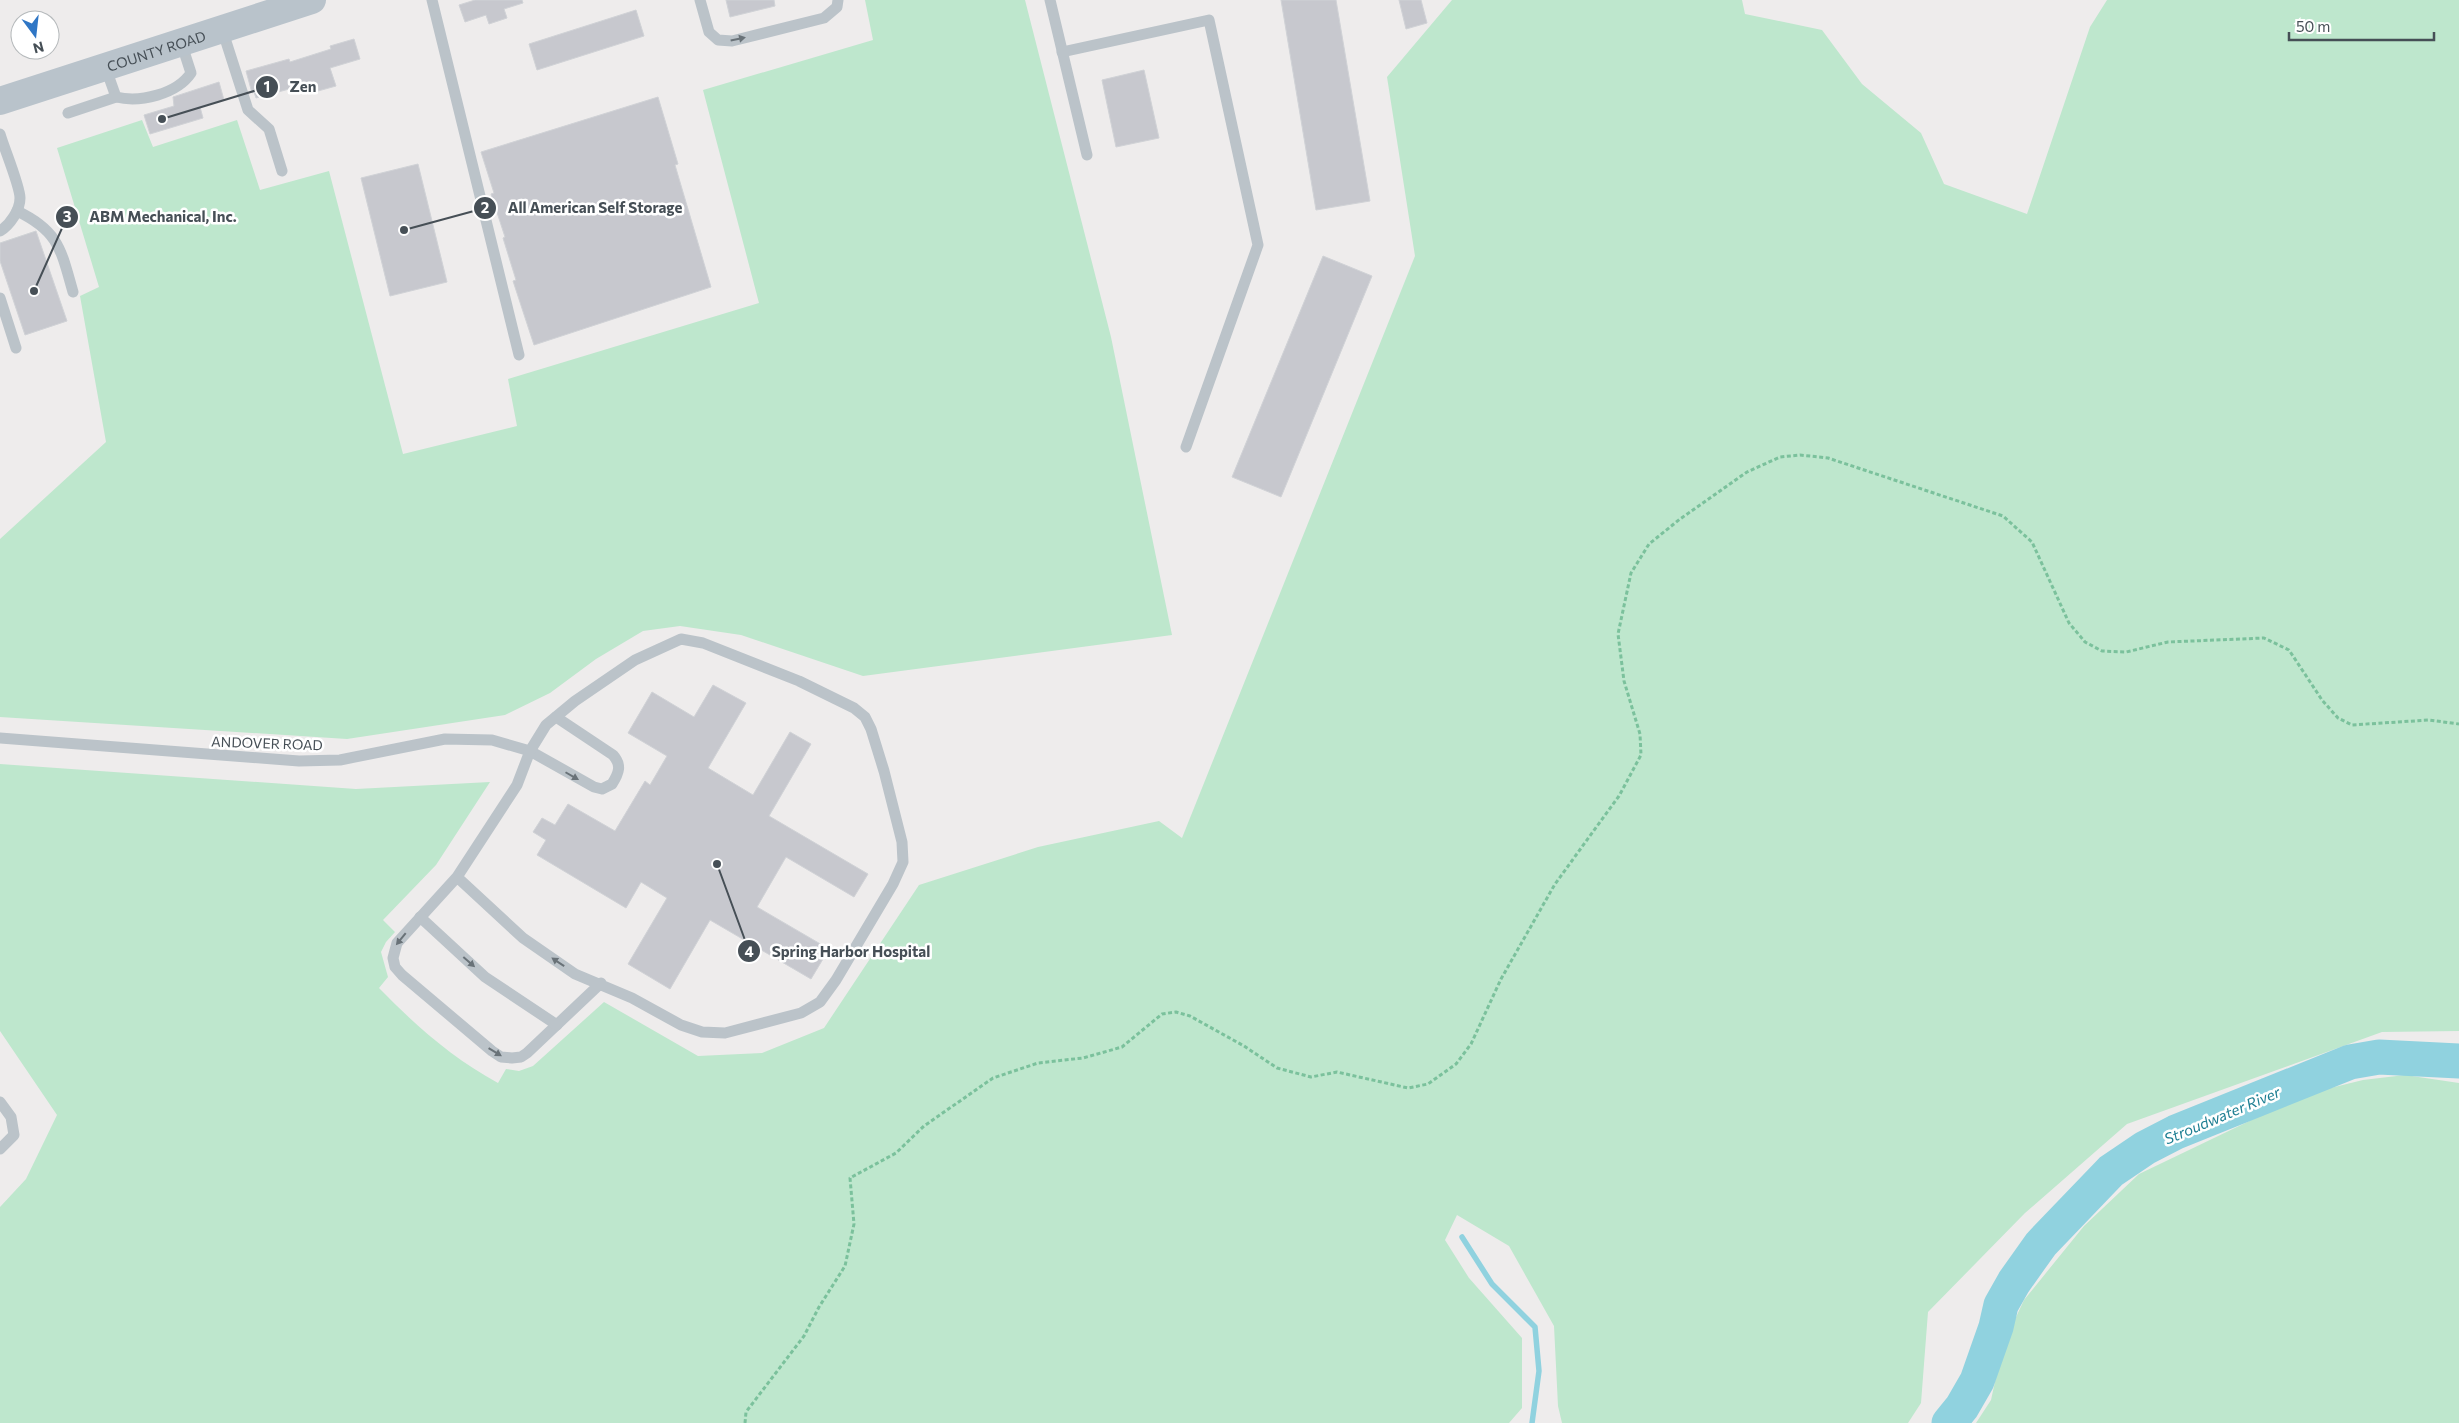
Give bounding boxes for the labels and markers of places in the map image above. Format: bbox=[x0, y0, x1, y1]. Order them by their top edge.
callout: Zen bbox=[255, 72, 327, 102]
callout: All American Self Storage bbox=[473, 193, 692, 223]
callout: ABM Mechanical, Inc. bbox=[54, 202, 247, 232]
callout: Spring Harbor Hospital bbox=[736, 936, 940, 966]

